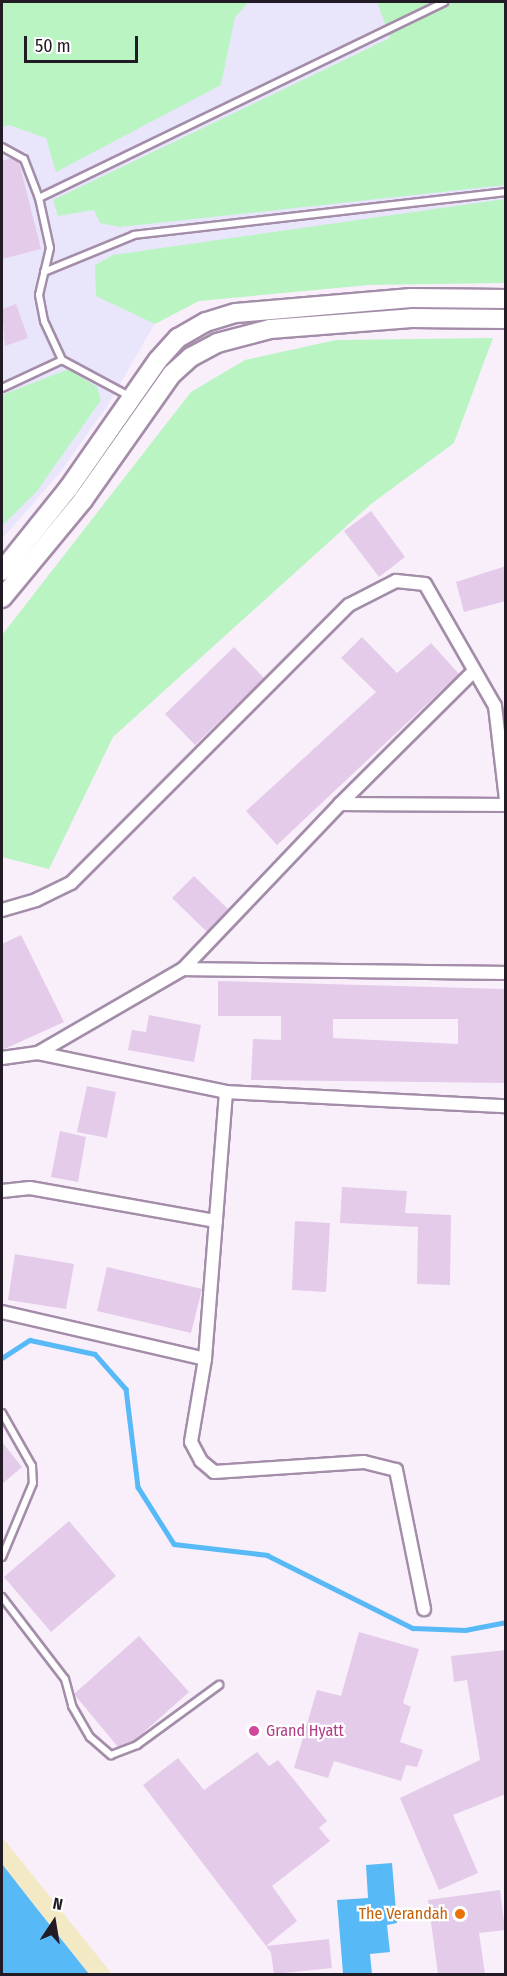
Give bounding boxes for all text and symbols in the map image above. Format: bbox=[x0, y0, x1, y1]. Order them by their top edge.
scale bar bbox=[27, 24, 141, 62]
text: 50 m bbox=[35, 35, 71, 57]
place label: Grand Hyatt bbox=[266, 1721, 344, 1741]
marker: Grand Hyatt bbox=[247, 1724, 261, 1738]
north arrow bbox=[24, 1892, 84, 1952]
text: N bbox=[51, 1894, 65, 1914]
place label: The Verandah bbox=[359, 1904, 448, 1924]
marker: The Verandah bbox=[453, 1907, 467, 1921]

